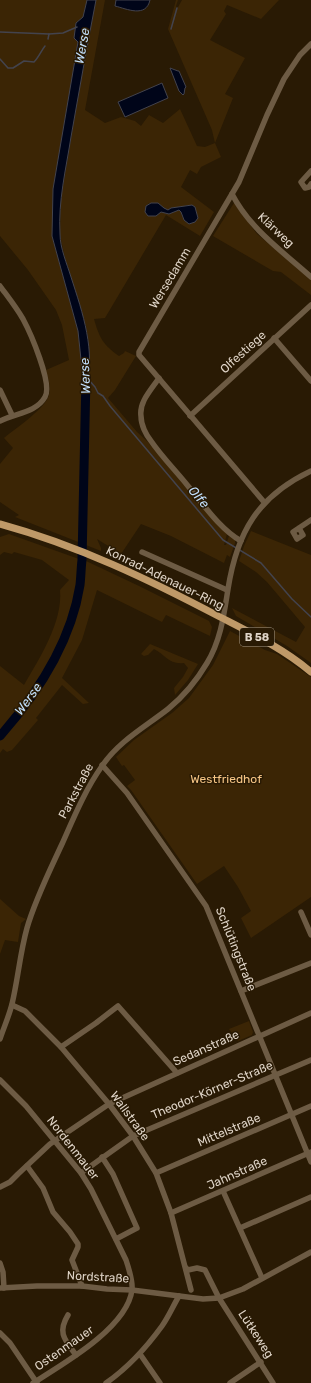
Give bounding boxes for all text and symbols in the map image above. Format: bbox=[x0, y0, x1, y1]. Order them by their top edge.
water label: Werse bbox=[71, 27, 93, 65]
street label: Klärweg bbox=[255, 210, 297, 250]
street label: Wersedamm bbox=[146, 245, 194, 311]
street label: Olfestiege bbox=[217, 328, 269, 376]
water label: Werse bbox=[77, 358, 93, 394]
water label: Olfe bbox=[186, 483, 212, 511]
street label: Konrad-Adenauer-Ring bbox=[104, 543, 226, 613]
road number: B 58 bbox=[240, 628, 274, 646]
water label: Werse bbox=[11, 680, 45, 718]
street label: Parkstraße bbox=[56, 761, 97, 821]
park label: Westfriedhof bbox=[190, 772, 262, 786]
street label: Schlütingstraße bbox=[213, 905, 259, 993]
street label: Sedanstraße bbox=[171, 1027, 241, 1069]
street label: Theodor-Körner-Straße bbox=[149, 1058, 275, 1122]
street label: Wallstraße bbox=[107, 1089, 153, 1144]
street label: Mittelstraße bbox=[195, 1110, 263, 1150]
street label: Nordenmauer bbox=[44, 1114, 102, 1183]
street label: Jahnstraße bbox=[205, 1153, 270, 1193]
street label: Nordstraße bbox=[66, 1268, 130, 1286]
street label: Lütkeweg bbox=[235, 1307, 277, 1361]
street label: Ostenmauer bbox=[32, 1322, 97, 1373]

